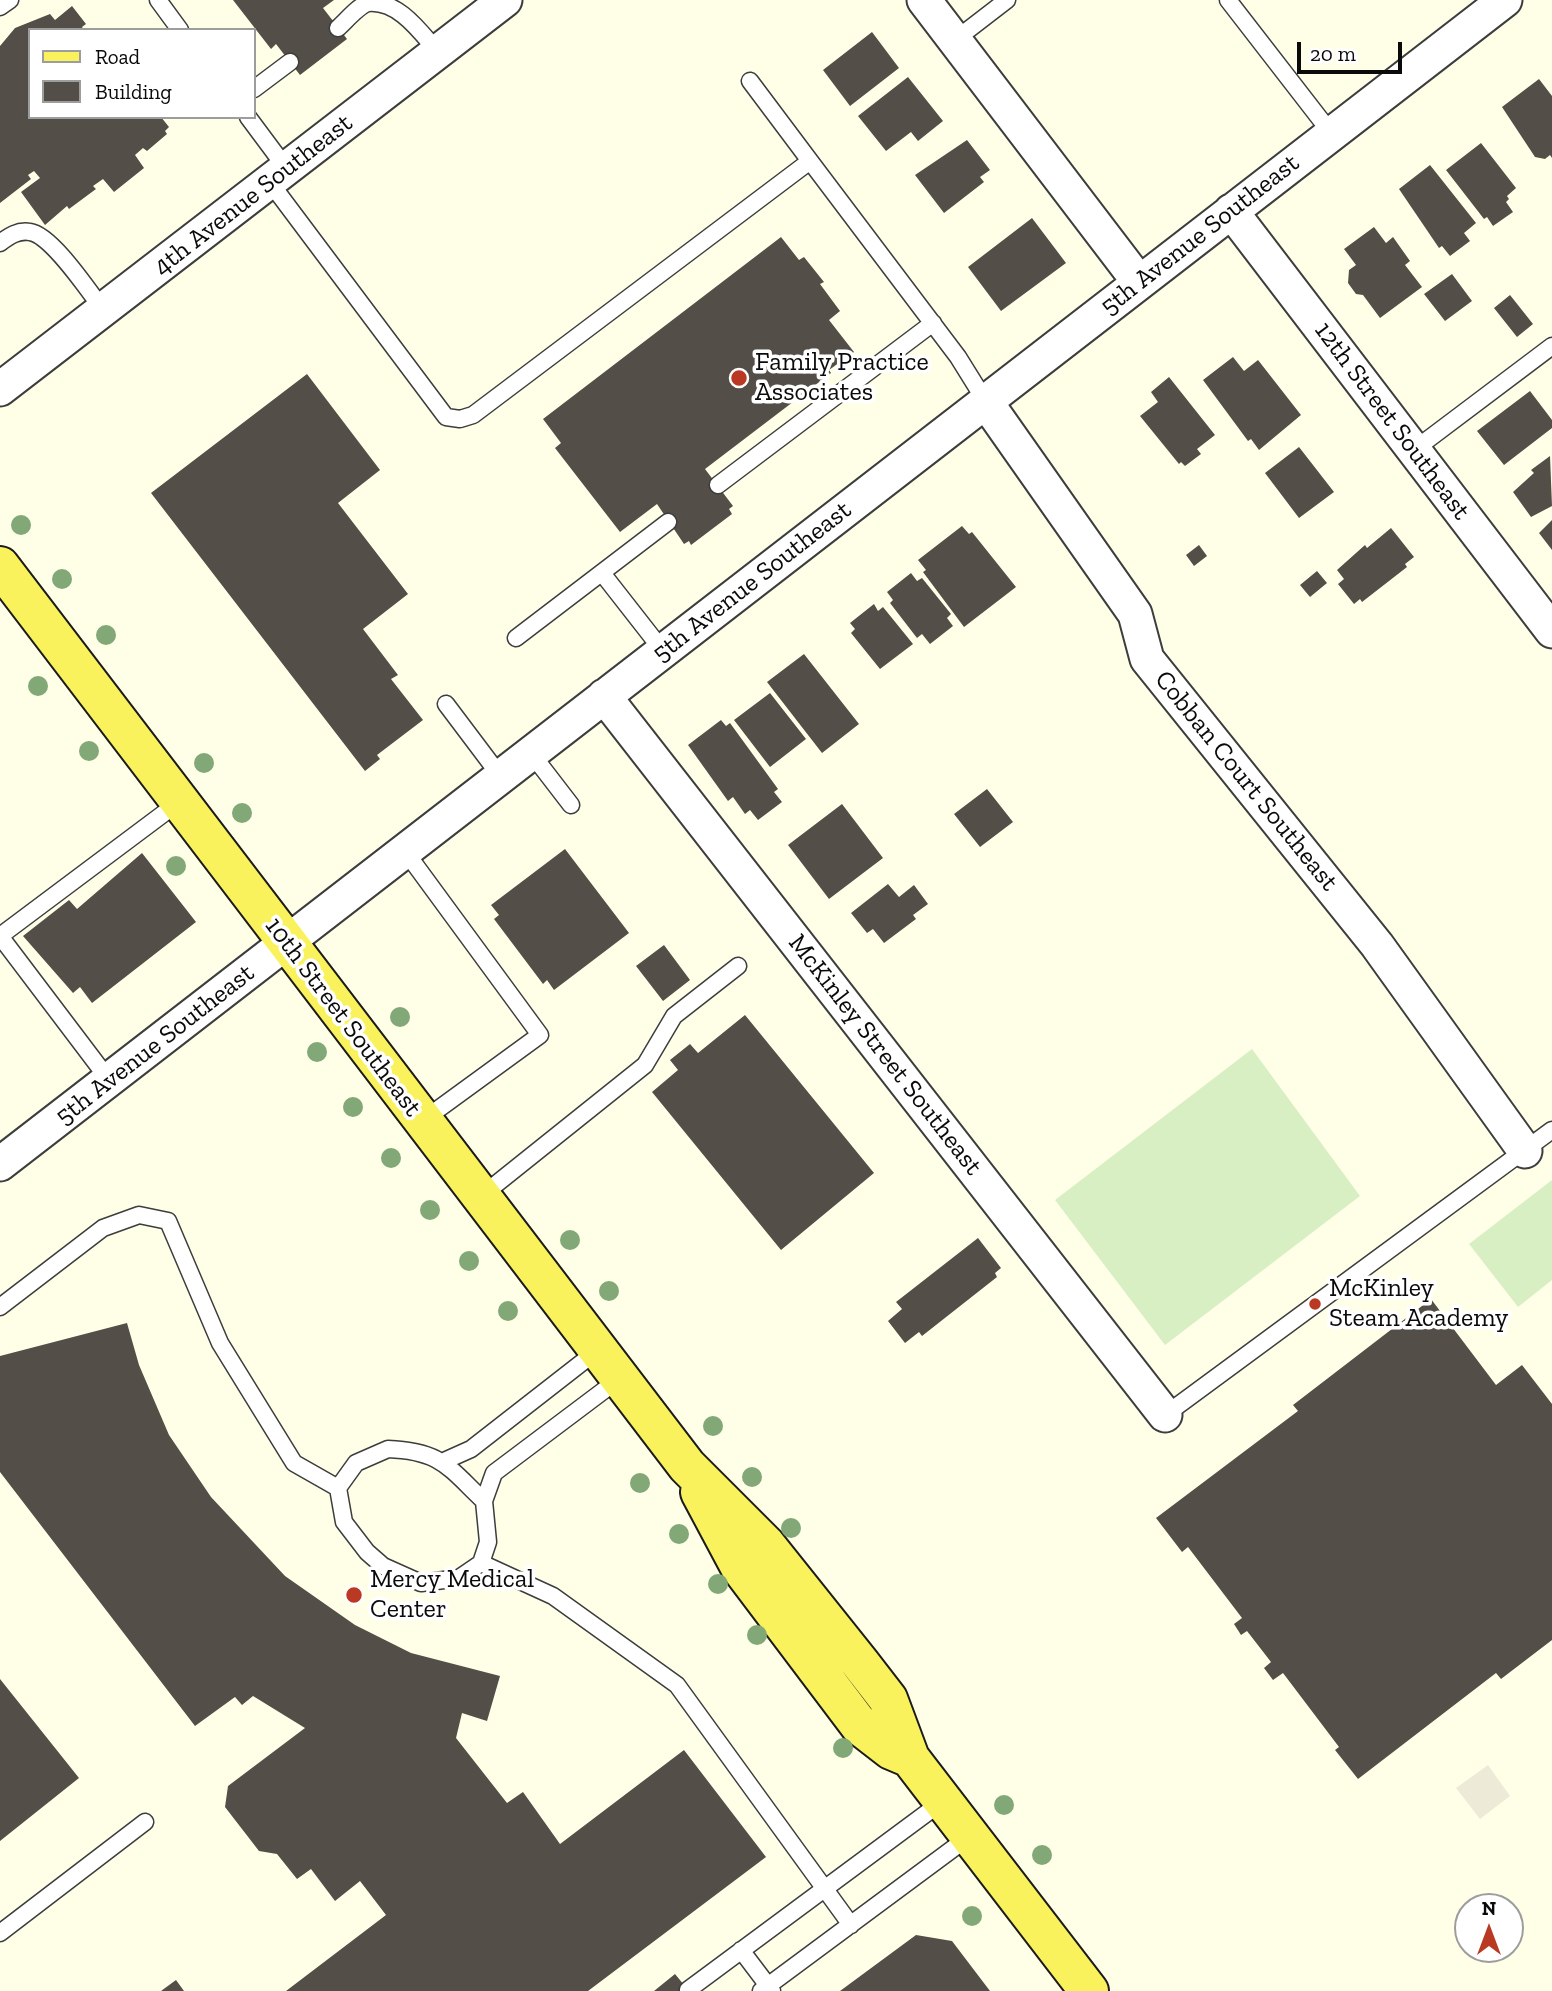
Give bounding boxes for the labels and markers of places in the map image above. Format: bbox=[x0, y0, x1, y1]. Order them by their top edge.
place label: Family Practice Associates bbox=[755, 347, 929, 408]
marker: Family Practice Associates bbox=[729, 368, 749, 388]
place label: McKinley Steam Academy bbox=[1329, 1273, 1508, 1334]
marker: McKinley Steam Academy bbox=[1307, 1296, 1323, 1312]
place label: Mercy Medical Center bbox=[370, 1564, 534, 1626]
marker: Mercy Medical Center bbox=[344, 1585, 364, 1605]

